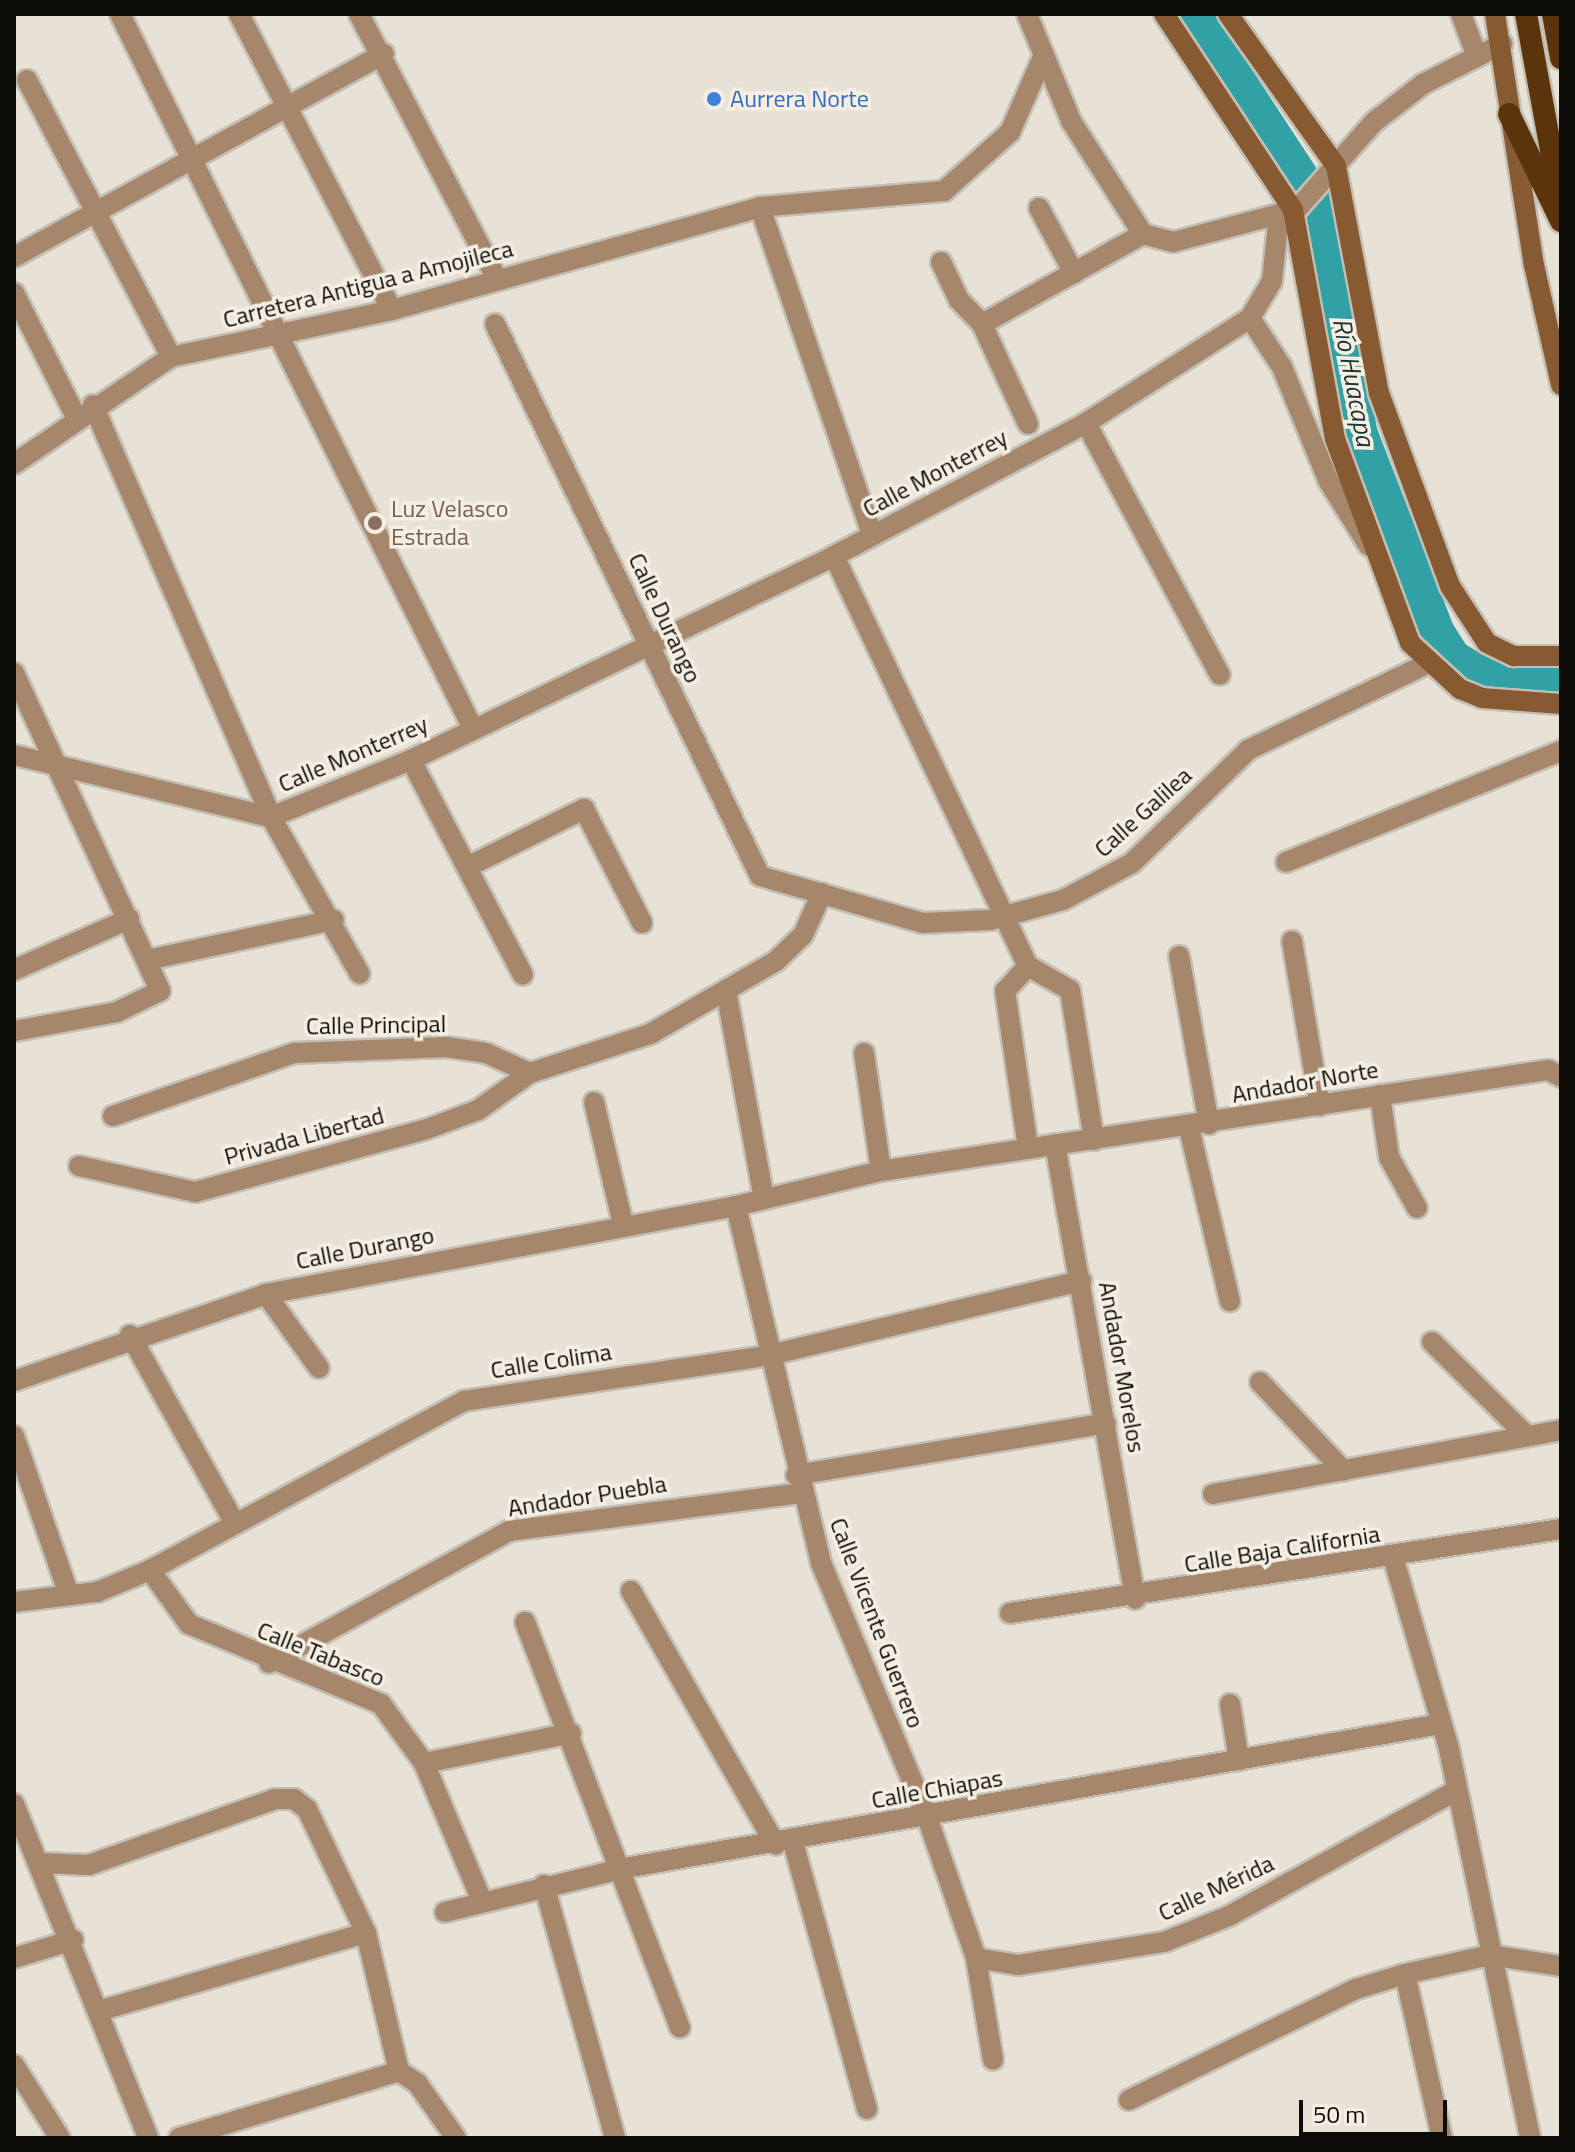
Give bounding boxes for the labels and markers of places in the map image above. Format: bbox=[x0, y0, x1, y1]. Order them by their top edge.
place label: Aurrera Norte bbox=[730, 85, 869, 113]
marker: Aurrera Norte bbox=[705, 90, 723, 108]
place label: Luz Velasco Estrada bbox=[391, 495, 508, 551]
marker: Luz Velasco Estrada bbox=[366, 514, 384, 532]

